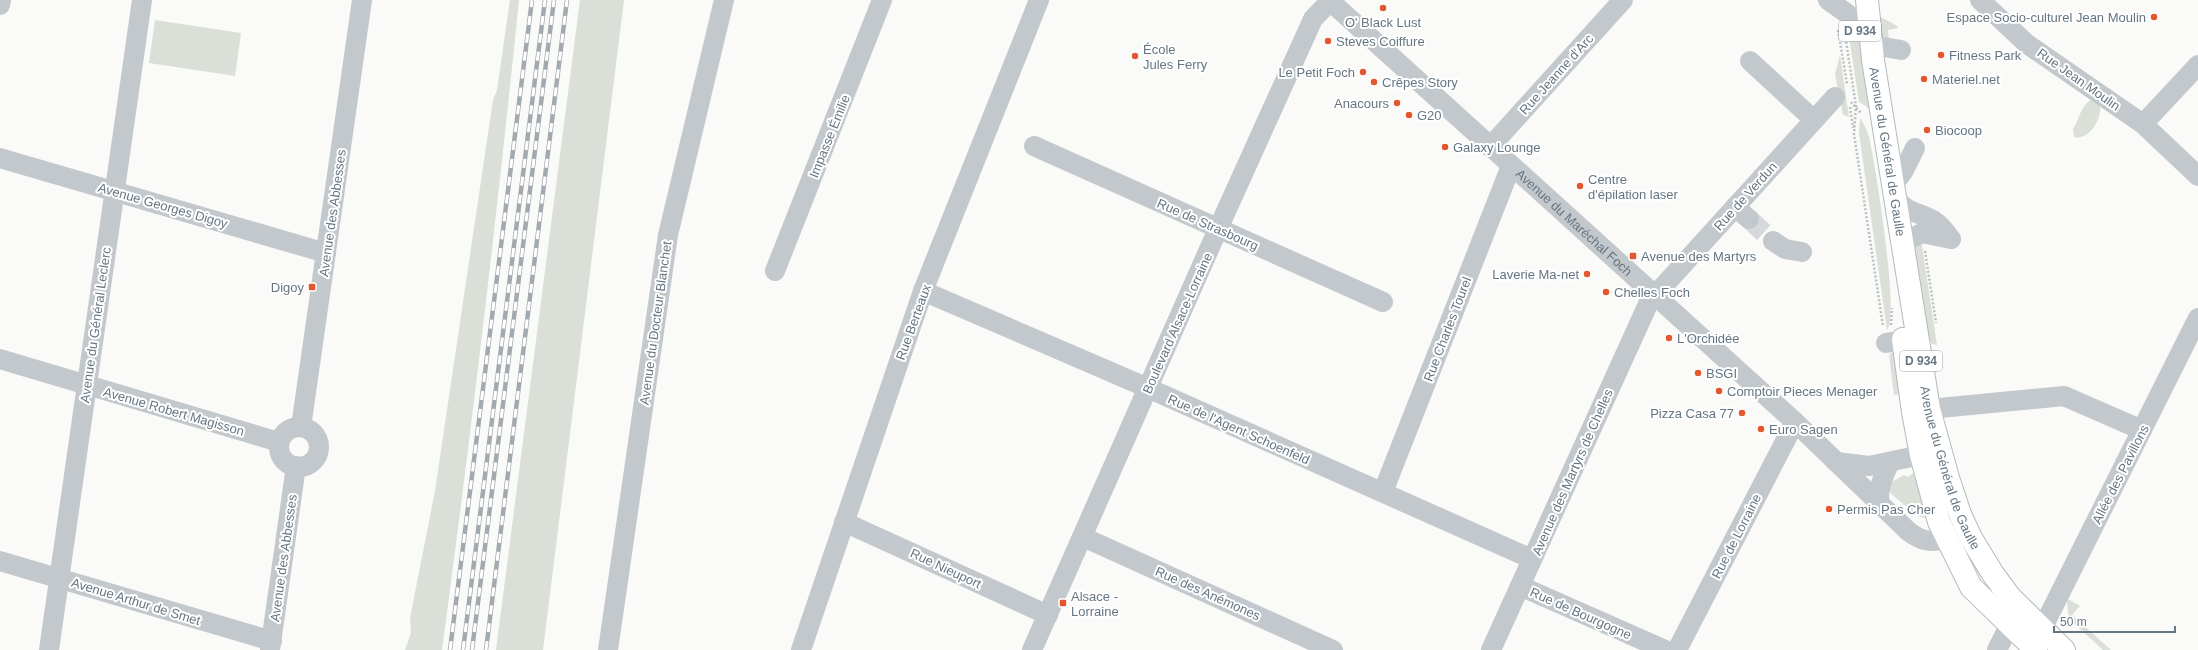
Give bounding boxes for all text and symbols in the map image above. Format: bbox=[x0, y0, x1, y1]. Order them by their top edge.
marker: O' Black Lust bbox=[1378, 3, 1388, 13]
place label: Espace Socio-culturel Jean Moulin bbox=[1947, 10, 2146, 25]
marker: Espace Socio-culturel Jean Moulin bbox=[2149, 12, 2159, 22]
place label: O' Black Lust bbox=[1345, 15, 1421, 30]
road number: D 934 bbox=[1839, 21, 1881, 41]
street label: Rue Jeanne d'Arc bbox=[1516, 31, 1597, 118]
place label: Steves Coiffure bbox=[1336, 34, 1425, 49]
marker: Steves Coiffure bbox=[1323, 36, 1333, 46]
place label: École Jules Ferry bbox=[1143, 42, 1208, 72]
street label: Rue Jean Moulin bbox=[2034, 45, 2123, 114]
place label: Fitness Park bbox=[1949, 48, 2022, 63]
marker: Fitness Park bbox=[1936, 50, 1946, 60]
marker: École Jules Ferry bbox=[1130, 51, 1140, 61]
place label: Le Petit Foch bbox=[1278, 65, 1355, 80]
street label: Avenue du Général de Gaulle bbox=[1866, 66, 1908, 237]
marker: Le Petit Foch bbox=[1358, 67, 1368, 77]
place label: Materiel.net bbox=[1932, 72, 2000, 87]
marker: Materiel.net bbox=[1919, 74, 1929, 84]
place label: Crêpes Story bbox=[1382, 75, 1458, 90]
marker: Crêpes Story bbox=[1369, 77, 1379, 87]
street label: Impasse Émilie bbox=[806, 93, 853, 180]
place label: Anacours bbox=[1334, 96, 1389, 111]
marker: Anacours bbox=[1392, 98, 1402, 108]
place label: G20 bbox=[1417, 108, 1442, 123]
marker: G20 bbox=[1404, 110, 1414, 120]
place label: Biocoop bbox=[1935, 123, 1982, 138]
marker: Biocoop bbox=[1922, 125, 1932, 135]
place label: Galaxy Lounge bbox=[1453, 140, 1540, 155]
marker: Galaxy Lounge bbox=[1440, 142, 1450, 152]
street label: Avenue des Abbesses bbox=[316, 148, 349, 278]
street label: Rue de Verdun bbox=[1711, 159, 1780, 234]
street label: Avenue du Maréchal Foch bbox=[1513, 166, 1635, 279]
place label: Centre d'épilation laser bbox=[1588, 172, 1679, 202]
street label: Avenue Georges Digoy bbox=[96, 180, 230, 231]
marker: Centre d'épilation laser bbox=[1575, 181, 1585, 191]
street label: Rue de Strasbourg bbox=[1155, 195, 1261, 254]
street label: Avenue du Docteur Blanchet bbox=[637, 240, 674, 406]
street label: Avenue du Général Leclerc bbox=[77, 246, 114, 404]
place label: Avenue des Martyrs bbox=[1641, 249, 1757, 264]
street label: Boulevard Alsace-Lorraine bbox=[1140, 251, 1215, 396]
marker: Avenue des Martyrs bbox=[1628, 251, 1638, 261]
place label: Laverie Ma-net bbox=[1492, 267, 1579, 282]
marker: Laverie Ma-net bbox=[1582, 269, 1592, 279]
street label: Rue Charles Tourel bbox=[1421, 275, 1474, 384]
place label: Digoy bbox=[271, 280, 304, 295]
marker: Digoy bbox=[307, 282, 317, 292]
street label: Rue Berteaux bbox=[893, 282, 934, 362]
place label: Chelles Foch bbox=[1614, 285, 1690, 300]
marker: Chelles Foch bbox=[1601, 287, 1611, 297]
place label: L'Orchidée bbox=[1677, 331, 1739, 346]
marker: L'Orchidée bbox=[1664, 333, 1674, 343]
road number: D 934 bbox=[1900, 351, 1942, 371]
place label: BSGI bbox=[1706, 366, 1737, 381]
marker: BSGI bbox=[1693, 368, 1703, 378]
street label: Avenue Robert Magisson bbox=[102, 384, 246, 439]
place label: Comptoir Pieces Menager bbox=[1727, 384, 1878, 399]
street label: Avenue du Général de Gaulle bbox=[1917, 385, 1983, 552]
street label: Avenue des Martyrs de Chelles bbox=[1529, 386, 1616, 558]
marker: Comptoir Pieces Menager bbox=[1714, 386, 1724, 396]
street label: Rue de l'Agent Schoenfeld bbox=[1166, 391, 1312, 468]
place label: Pizza Casa 77 bbox=[1650, 406, 1734, 421]
marker: Pizza Casa 77 bbox=[1737, 408, 1747, 418]
place label: Euro Sagen bbox=[1769, 422, 1838, 437]
street label: Allée des Pavillons bbox=[2089, 422, 2152, 526]
marker: Euro Sagen bbox=[1756, 424, 1766, 434]
street label: Rue de Lorraine bbox=[1709, 491, 1764, 581]
street label: Avenue des Abbesses bbox=[267, 493, 300, 623]
place label: Permis Pas Cher bbox=[1837, 502, 1936, 517]
marker: Permis Pas Cher bbox=[1824, 504, 1834, 514]
street label: Rue Nieuport bbox=[908, 545, 984, 592]
street label: Rue des Anémones bbox=[1153, 564, 1263, 624]
street label: Avenue Arthur de Smet bbox=[69, 575, 203, 628]
street label: Rue de Bourgogne bbox=[1528, 584, 1634, 643]
place label: Alsace - Lorraine bbox=[1071, 589, 1119, 619]
marker: Alsace - Lorraine bbox=[1058, 598, 1068, 608]
scale bar bbox=[2054, 608, 2175, 634]
text: 50 m bbox=[2060, 615, 2087, 629]

